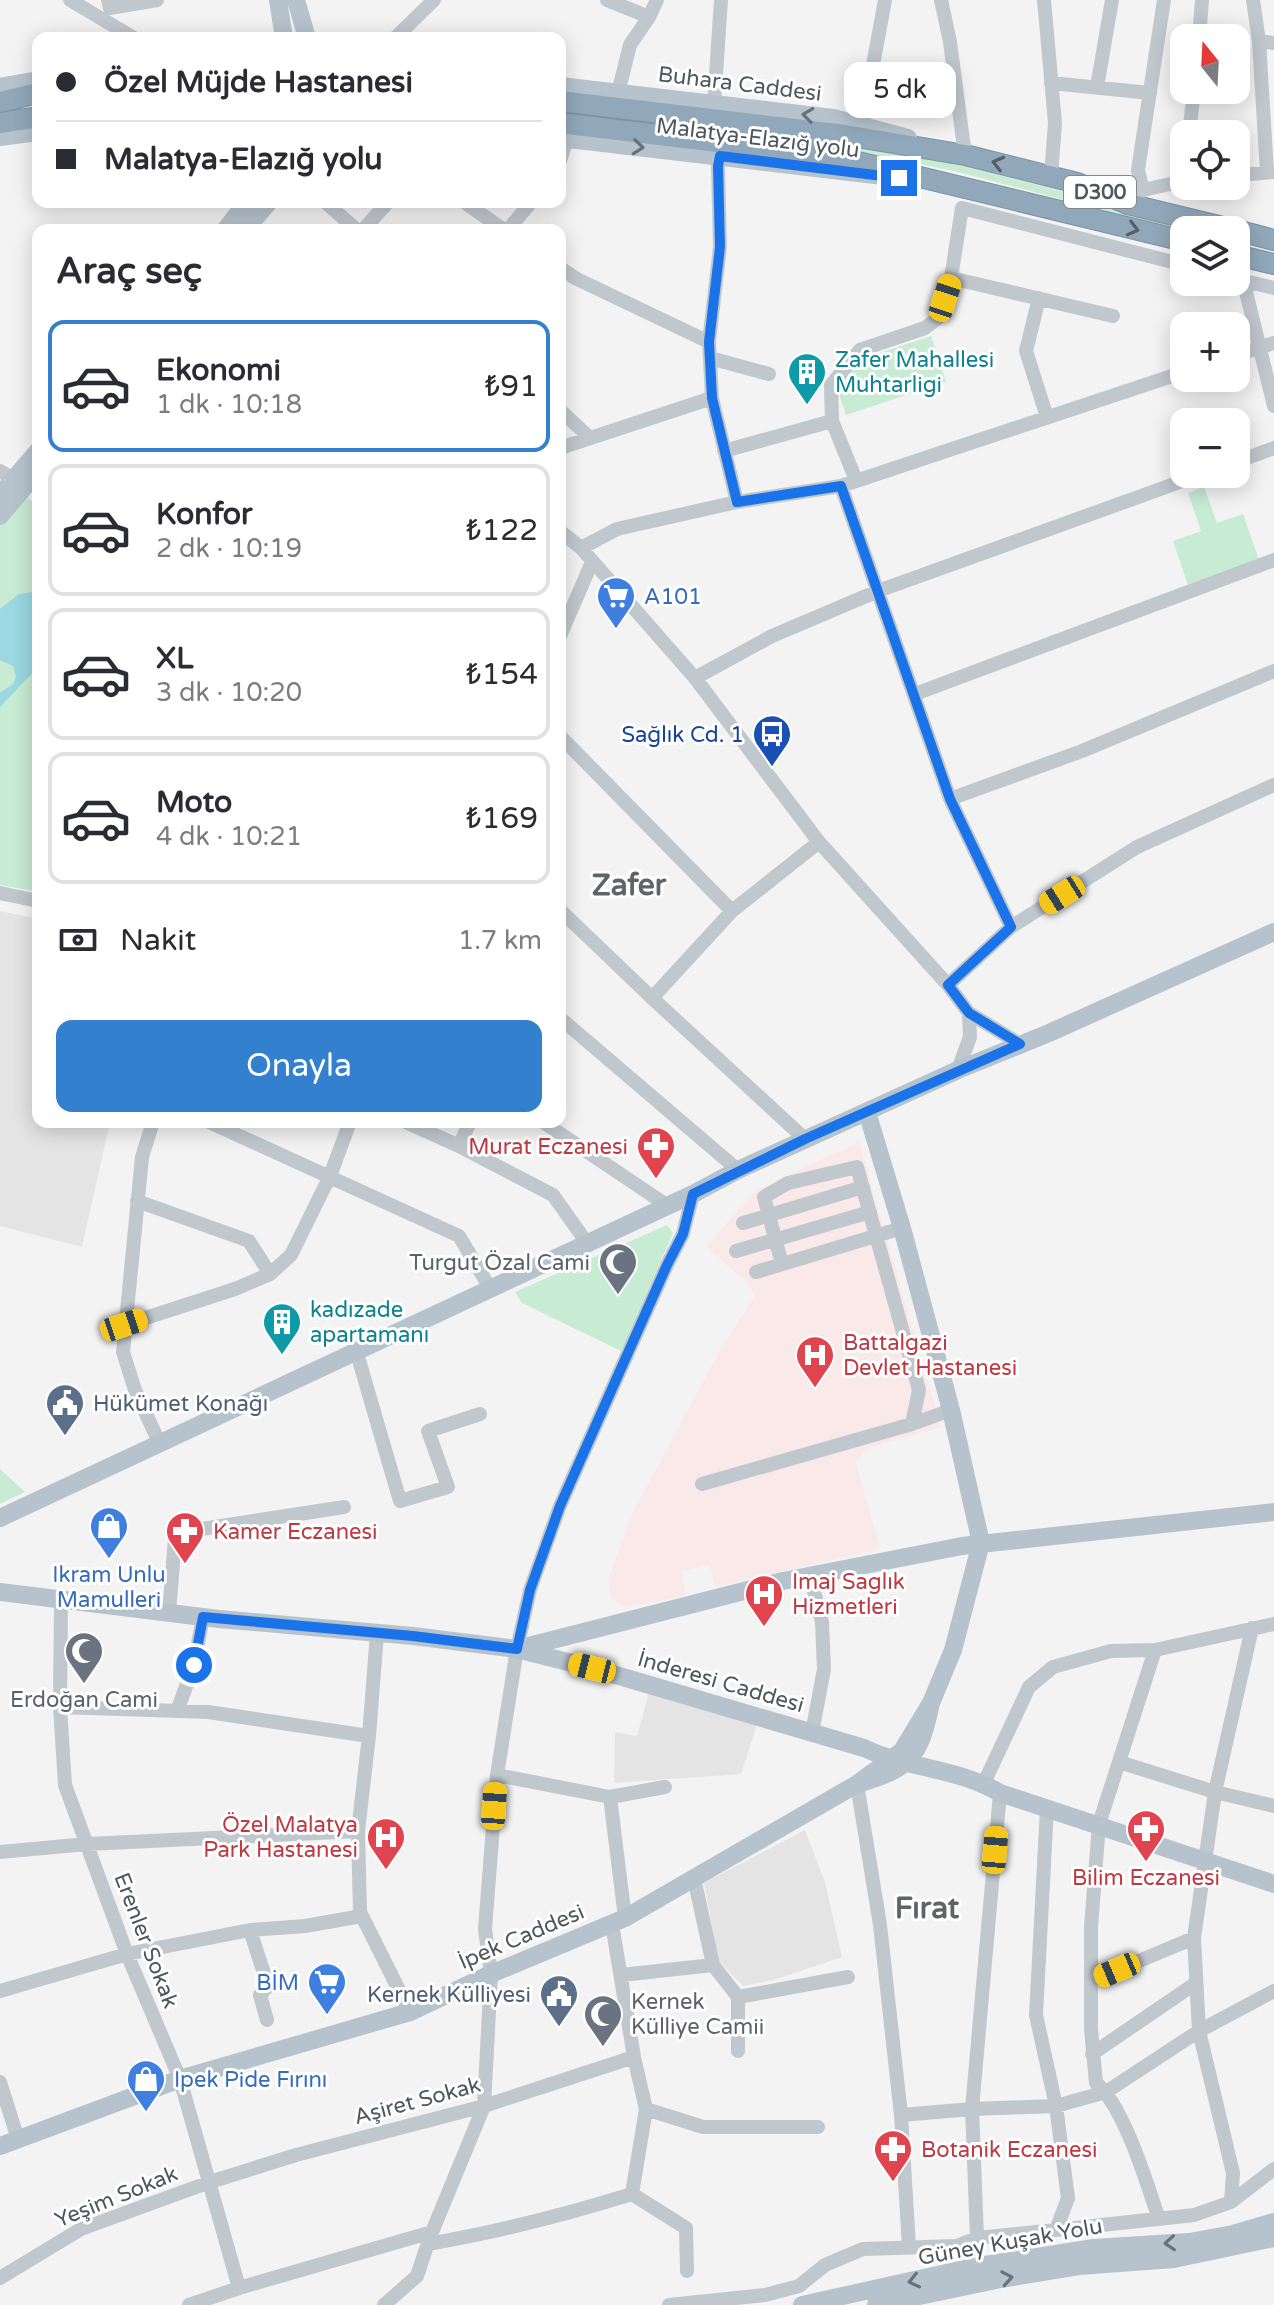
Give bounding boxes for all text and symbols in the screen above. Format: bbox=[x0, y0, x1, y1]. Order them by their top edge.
north arrow bbox=[1170, 24, 1250, 104]
map controls bbox=[1170, 24, 1250, 488]
street label: Buhara Caddesi bbox=[657, 61, 823, 107]
callout: 5 dk bbox=[843, 62, 955, 118]
text: Özel Müjde Hastanesi bbox=[104, 64, 413, 101]
text: 5 dk bbox=[873, 74, 927, 105]
one-way arrow bbox=[801, 107, 815, 124]
street label: Malatya-Elazığ yolu bbox=[655, 113, 861, 163]
button: locate bbox=[1170, 120, 1250, 200]
one-way arrow bbox=[631, 138, 644, 155]
text: Malatya-Elazığ yolu bbox=[104, 141, 383, 178]
one-way arrow bbox=[992, 155, 1006, 172]
route end bbox=[881, 160, 917, 196]
road number: D300 bbox=[1064, 176, 1136, 208]
button: layers bbox=[1170, 216, 1250, 296]
one-way arrow bbox=[1126, 219, 1139, 236]
text: Araç seç bbox=[56, 250, 202, 293]
car bbox=[926, 271, 964, 325]
button: + bbox=[1170, 312, 1250, 392]
place label: Zafer Mahallesi Muhtarligi bbox=[835, 347, 994, 398]
icon: car bbox=[60, 350, 132, 422]
building icon: Zafer Mahallesi Muhtarligi bbox=[786, 351, 828, 406]
text: Ekonomi bbox=[156, 352, 281, 389]
text: ₺91 bbox=[484, 368, 538, 405]
text: 1 dk · 10:18 bbox=[156, 389, 302, 420]
button: − bbox=[1170, 408, 1250, 488]
icon: car bbox=[60, 494, 132, 566]
text: Konfor bbox=[156, 496, 253, 533]
text: ₺122 bbox=[466, 512, 538, 549]
text: 2 dk · 10:19 bbox=[156, 533, 302, 564]
supermarket icon: A101 bbox=[595, 575, 637, 630]
place label: A101 bbox=[644, 584, 702, 610]
icon: car bbox=[60, 638, 132, 710]
text: XL bbox=[156, 640, 193, 677]
text: ₺154 bbox=[466, 656, 538, 693]
text: 3 dk · 10:20 bbox=[156, 677, 302, 708]
bus stop icon: Sağlık Cd. 1 bbox=[751, 713, 793, 768]
place label: Sağlık Cd. 1 bbox=[621, 722, 744, 748]
icon: car bbox=[60, 782, 132, 854]
text: Moto bbox=[156, 784, 232, 821]
text: ₺169 bbox=[466, 800, 538, 837]
text: 4 dk · 10:21 bbox=[156, 821, 302, 852]
district label: Zafer bbox=[592, 867, 667, 904]
car bbox=[1035, 872, 1089, 918]
icon: cash bbox=[56, 918, 100, 962]
text: Nakit bbox=[120, 922, 196, 959]
text: 1.7 km bbox=[458, 925, 542, 956]
button: Onayla bbox=[56, 1020, 542, 1112]
pharmacy icon: Murat Eczanesi bbox=[635, 1125, 677, 1180]
place label: Murat Eczanesi bbox=[468, 1134, 628, 1160]
mosque icon: Turgut Özal Cami bbox=[597, 1241, 639, 1296]
place label: Turgut Özal Cami bbox=[409, 1250, 590, 1276]
place label: kadızade apartamanı bbox=[310, 1297, 429, 1348]
building icon: kadızade apartamanı bbox=[261, 1301, 303, 1356]
car bbox=[97, 1306, 151, 1344]
place label: Battalgazi Devlet Hastanesi bbox=[843, 1330, 1017, 1381]
hospital icon: Battalgazi Devlet Hastanesi bbox=[794, 1334, 836, 1389]
public building icon: Hükümet Konağı bbox=[44, 1382, 86, 1437]
place label: Hükümet Konağı bbox=[93, 1391, 268, 1417]
shop icon: Ikram Unlu Mamulleri bbox=[88, 1505, 130, 1560]
pharmacy icon: Kamer Eczanesi bbox=[164, 1510, 206, 1565]
place label: Kamer Eczanesi bbox=[213, 1519, 378, 1545]
place label: Ikram Unlu Mamulleri bbox=[52, 1562, 166, 1613]
place label: Imaj Saglık Hizmetleri bbox=[792, 1569, 905, 1620]
hospital icon: Imaj Saglık Hizmetleri bbox=[743, 1573, 785, 1628]
mosque icon: Erdoğan Cami bbox=[63, 1630, 105, 1685]
street label: İnderesi Caddesi bbox=[634, 1646, 807, 1718]
route start bbox=[176, 1647, 212, 1683]
car bbox=[566, 1651, 618, 1685]
place label: Erdoğan Cami bbox=[10, 1687, 158, 1713]
car bbox=[480, 1781, 508, 1831]
pharmacy icon: Bilim Eczanesi bbox=[1125, 1808, 1167, 1863]
place label: Özel Malatya Park Hastanesi bbox=[203, 1812, 358, 1863]
hospital icon: Özel Malatya Park Hastanesi bbox=[365, 1816, 407, 1871]
car bbox=[981, 1825, 1009, 1875]
place label: Bilim Eczanesi bbox=[1072, 1865, 1220, 1891]
street label: Erenler Sokak bbox=[108, 1869, 184, 2012]
district label: Fırat bbox=[895, 1890, 960, 1927]
street label: İpek Caddesi bbox=[455, 1899, 588, 1975]
car bbox=[1090, 1950, 1144, 1990]
supermarket icon: BİM bbox=[306, 1961, 348, 2016]
place label: BİM bbox=[256, 1970, 299, 1996]
public building icon: Kernek Külliyesi bbox=[538, 1973, 580, 2028]
place label: Kernek Külliyesi bbox=[367, 1982, 531, 2008]
place label: Kernek Külliye Camii bbox=[631, 1989, 764, 2040]
mosque icon: Kernek Külliye Camii bbox=[582, 1993, 624, 2048]
shop icon: Ipek Pide Fırını bbox=[125, 2058, 167, 2113]
place label: Ipek Pide Fırını bbox=[174, 2067, 327, 2093]
street label: Aşiret Sokak bbox=[351, 2072, 483, 2130]
pharmacy icon: Botanik Eczanesi bbox=[872, 2128, 914, 2183]
place label: Botanik Eczanesi bbox=[921, 2137, 1097, 2163]
street label: Yeşim Sokak bbox=[51, 2161, 181, 2233]
street label: Güney Kuşak Yolu bbox=[916, 2213, 1104, 2271]
one-way arrow bbox=[1163, 2234, 1176, 2251]
one-way arrow bbox=[1000, 2270, 1014, 2287]
one-way arrow bbox=[907, 2272, 921, 2289]

